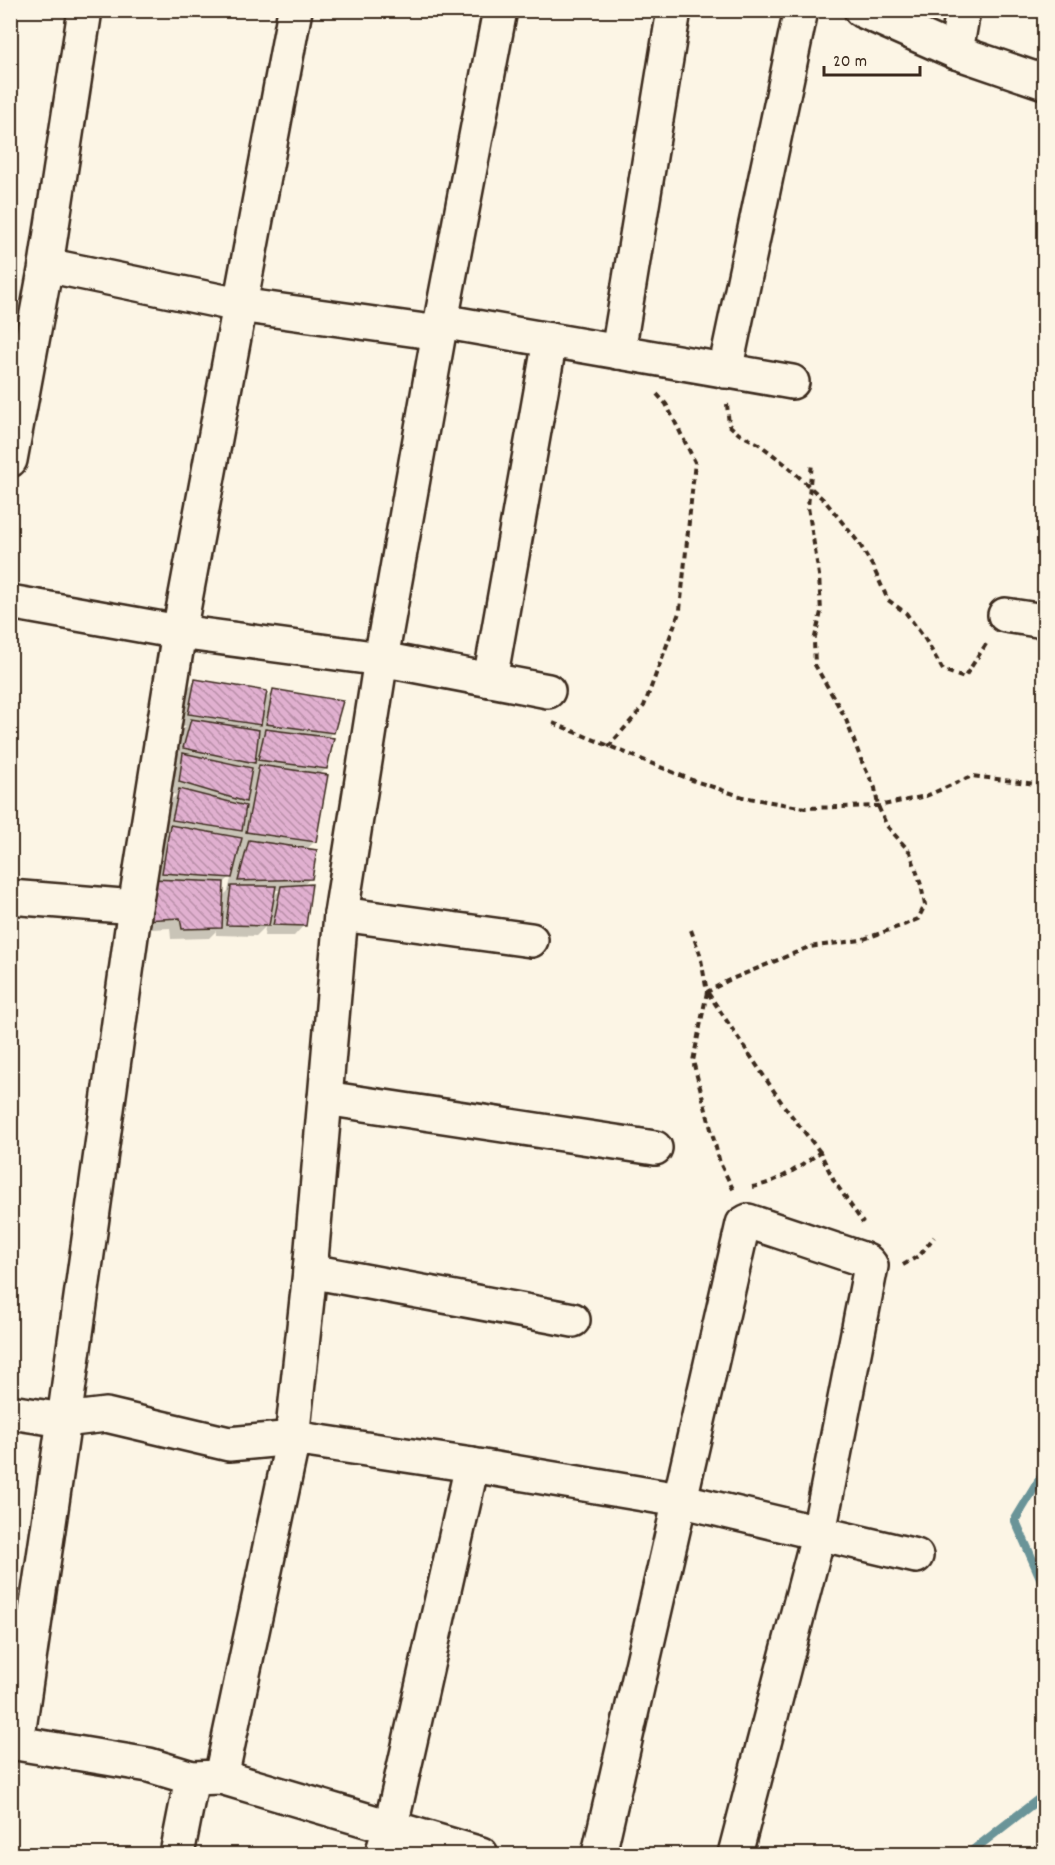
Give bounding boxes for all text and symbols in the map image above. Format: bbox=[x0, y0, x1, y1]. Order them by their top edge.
scale bar bbox=[824, 39, 920, 77]
text: 20 m bbox=[833, 50, 867, 75]

